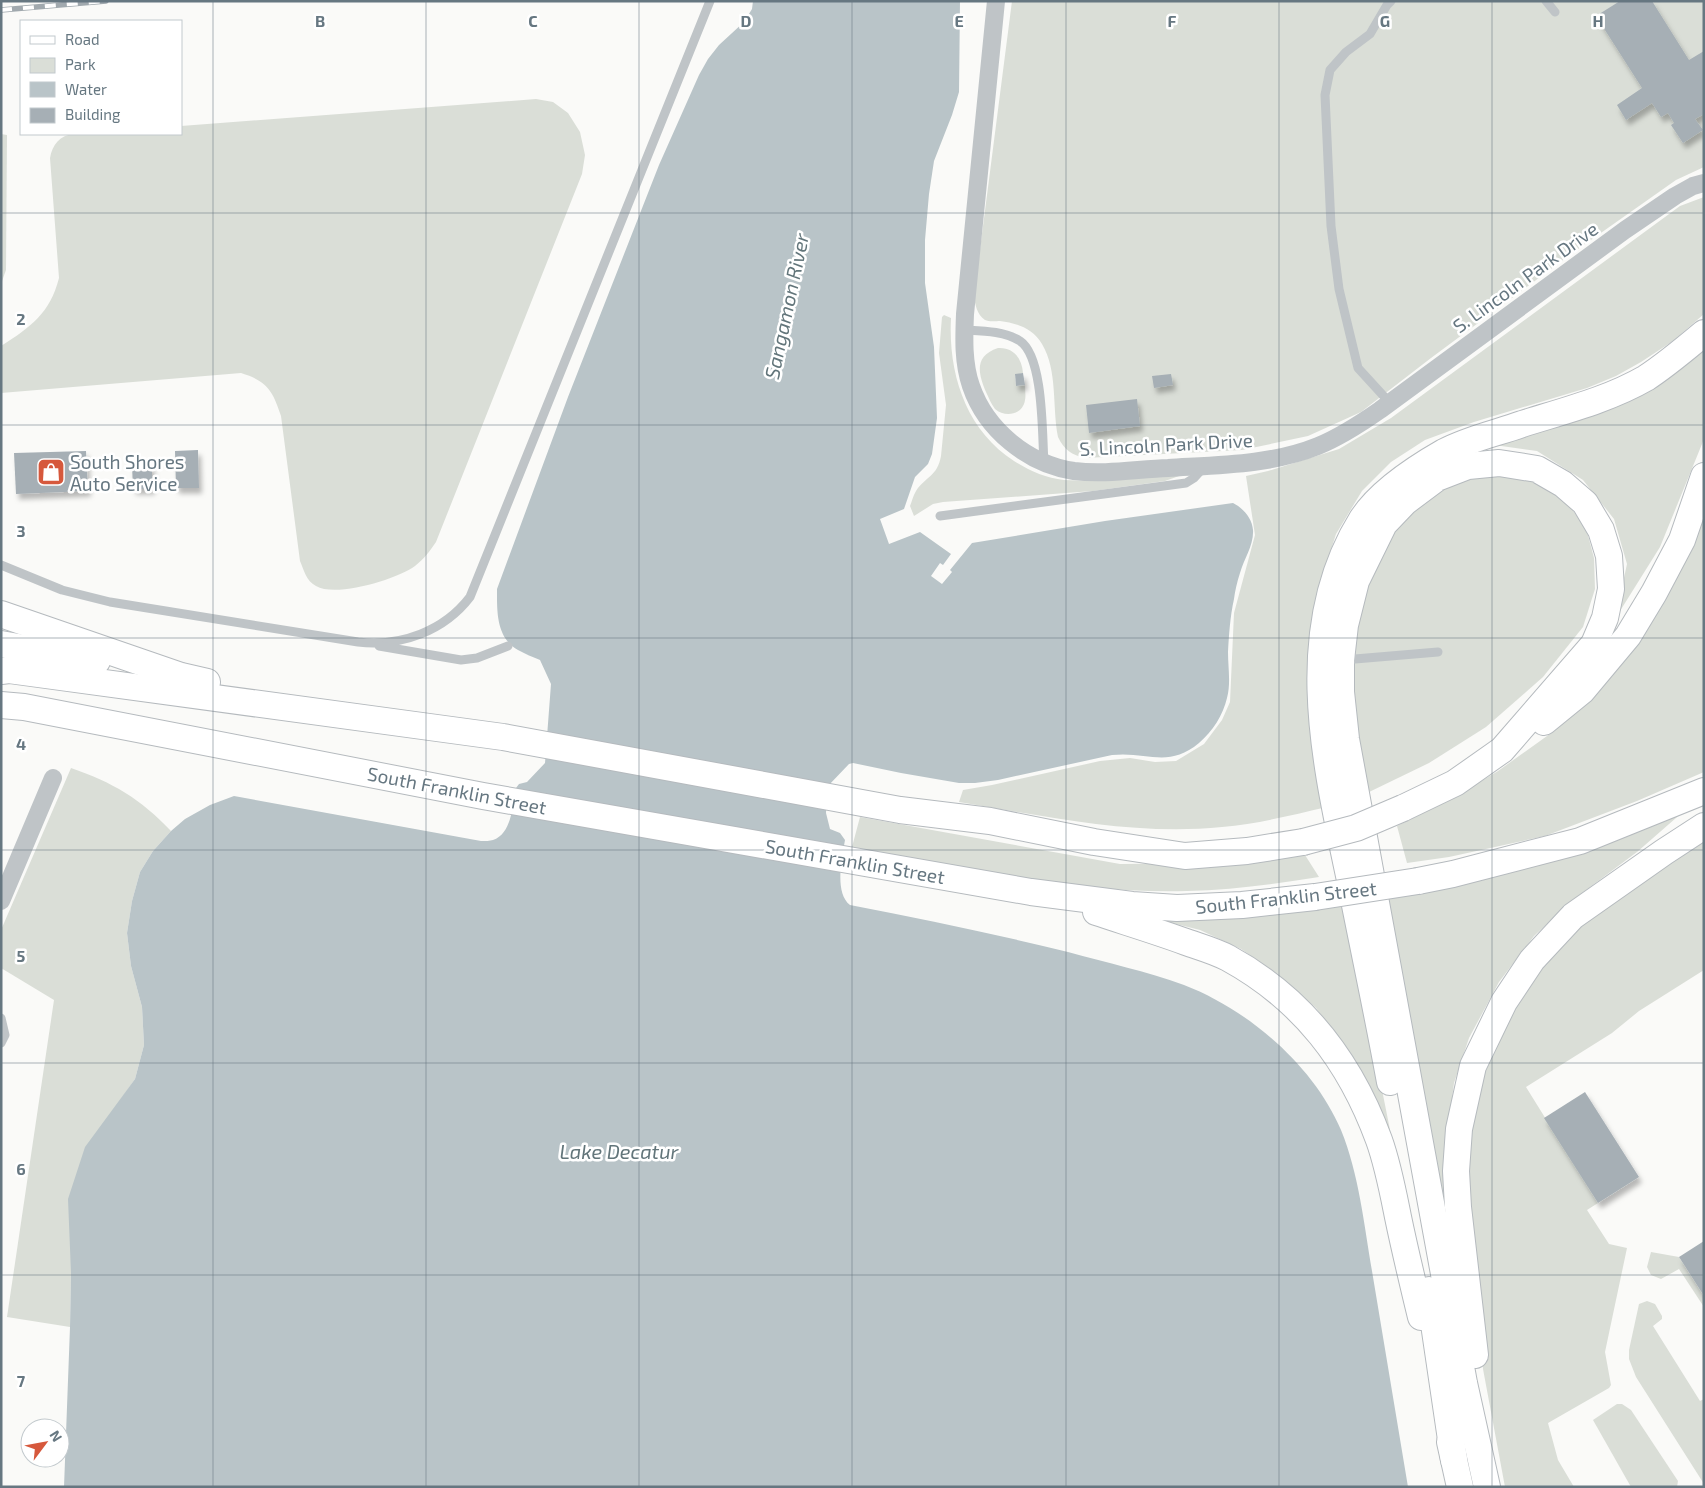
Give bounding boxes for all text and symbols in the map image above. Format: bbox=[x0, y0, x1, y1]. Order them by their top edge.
text: B bbox=[315, 11, 325, 30]
text: C bbox=[528, 11, 538, 30]
text: D bbox=[741, 11, 752, 30]
text: E bbox=[954, 11, 964, 30]
text: F bbox=[1168, 11, 1177, 30]
text: G bbox=[1380, 11, 1390, 30]
text: H bbox=[1592, 11, 1604, 30]
legend bbox=[20, 20, 182, 135]
text: Road bbox=[65, 30, 100, 48]
text: Park bbox=[65, 55, 96, 73]
text: Water bbox=[65, 80, 107, 98]
text: Building bbox=[65, 105, 121, 123]
street label: S. Lincoln Park Drive bbox=[1448, 217, 1602, 337]
water label: Sangamon River bbox=[759, 230, 813, 381]
text: 2 bbox=[16, 309, 26, 328]
street label: S. Lincoln Park Drive bbox=[1079, 428, 1253, 460]
place label: South Shores Auto Service bbox=[70, 450, 185, 495]
shop icon: South Shores Auto Service bbox=[36, 457, 66, 487]
text: 3 bbox=[16, 521, 26, 540]
text: 4 bbox=[16, 734, 26, 753]
street label: South Franklin Street bbox=[366, 761, 548, 819]
street label: South Franklin Street bbox=[763, 834, 947, 888]
street label: South Franklin Street bbox=[1194, 876, 1378, 918]
text: 5 bbox=[17, 946, 26, 965]
water label: Lake Decatur bbox=[560, 1139, 679, 1163]
text: 6 bbox=[16, 1159, 26, 1178]
text: 7 bbox=[17, 1371, 26, 1390]
north arrow bbox=[20, 1418, 70, 1468]
text: N bbox=[47, 1427, 66, 1445]

